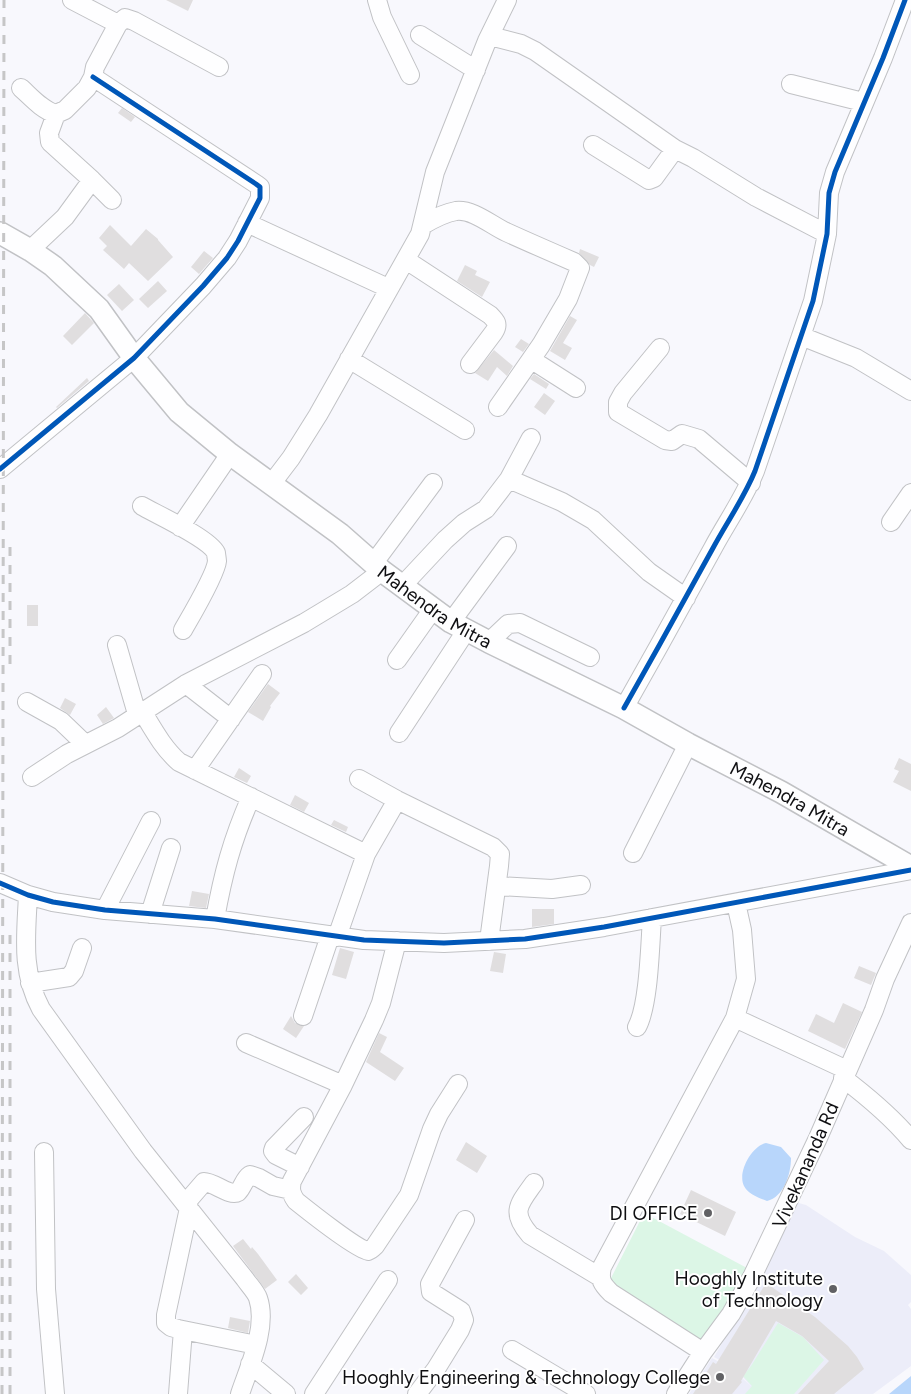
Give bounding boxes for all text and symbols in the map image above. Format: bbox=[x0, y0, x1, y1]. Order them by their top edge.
street label: Mahendra Mitra bbox=[373, 561, 496, 653]
street label: Mahendra Mitra bbox=[726, 757, 854, 841]
street label: Vivekananda Rd bbox=[767, 1099, 844, 1232]
place label: DI OFFICE bbox=[610, 1202, 698, 1225]
marker: DI OFFICE bbox=[702, 1207, 714, 1219]
place label: Hooghly Institute of Technology bbox=[675, 1267, 823, 1312]
marker: Hooghly Institute of Technology bbox=[827, 1283, 839, 1295]
place label: Hooghly Engineering & Technology College bbox=[342, 1366, 710, 1389]
marker: Hooghly Engineering & Technology College bbox=[714, 1371, 726, 1383]

